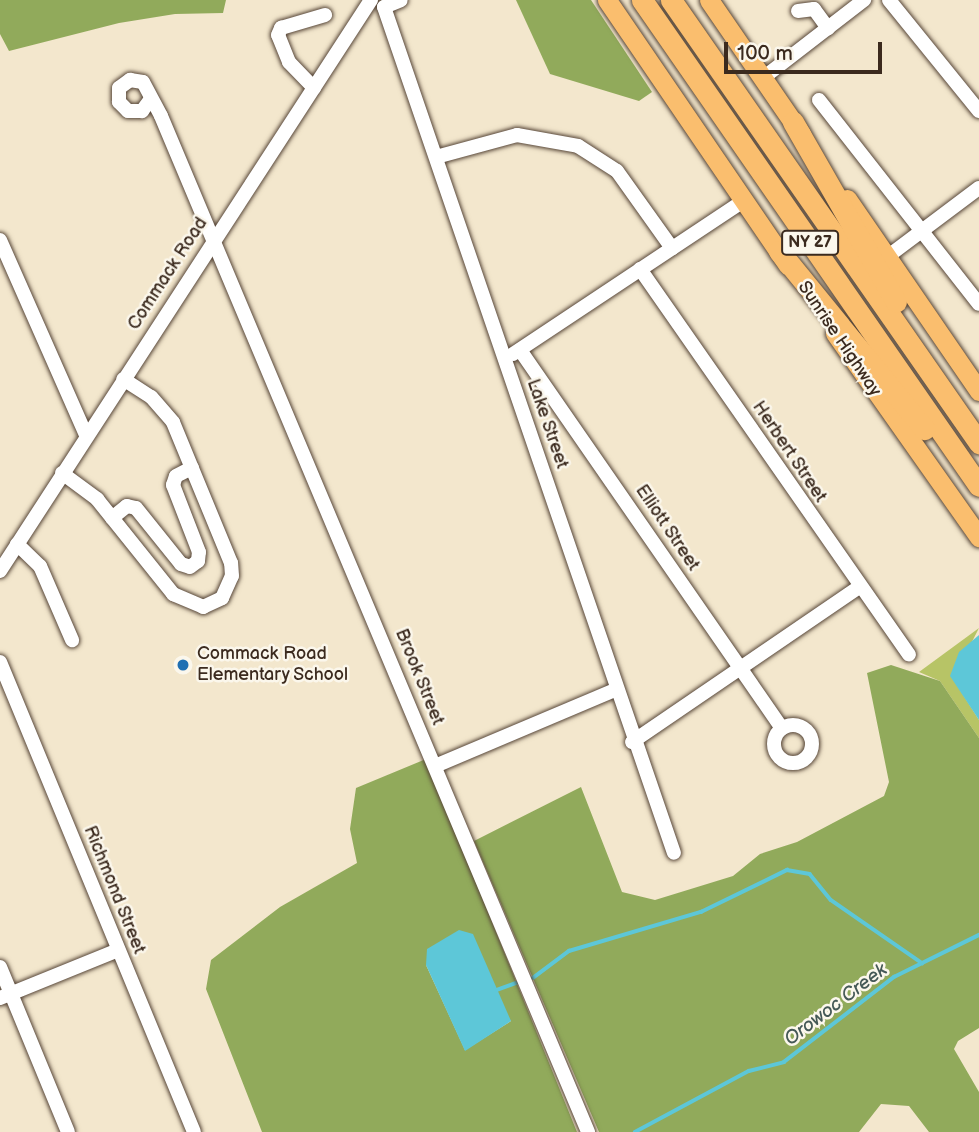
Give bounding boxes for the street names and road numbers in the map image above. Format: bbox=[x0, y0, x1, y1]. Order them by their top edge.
street label: Commack Road bbox=[124, 214, 212, 334]
road number: NY 27 bbox=[780, 230, 840, 256]
street label: Sunrise Highway bbox=[793, 277, 885, 401]
street label: Lake Street bbox=[522, 376, 572, 472]
street label: Herbert Street bbox=[747, 397, 831, 507]
street label: Elliott Street bbox=[630, 481, 704, 575]
street label: Brook Street bbox=[390, 626, 448, 728]
street label: Richmond Street bbox=[78, 823, 150, 957]

